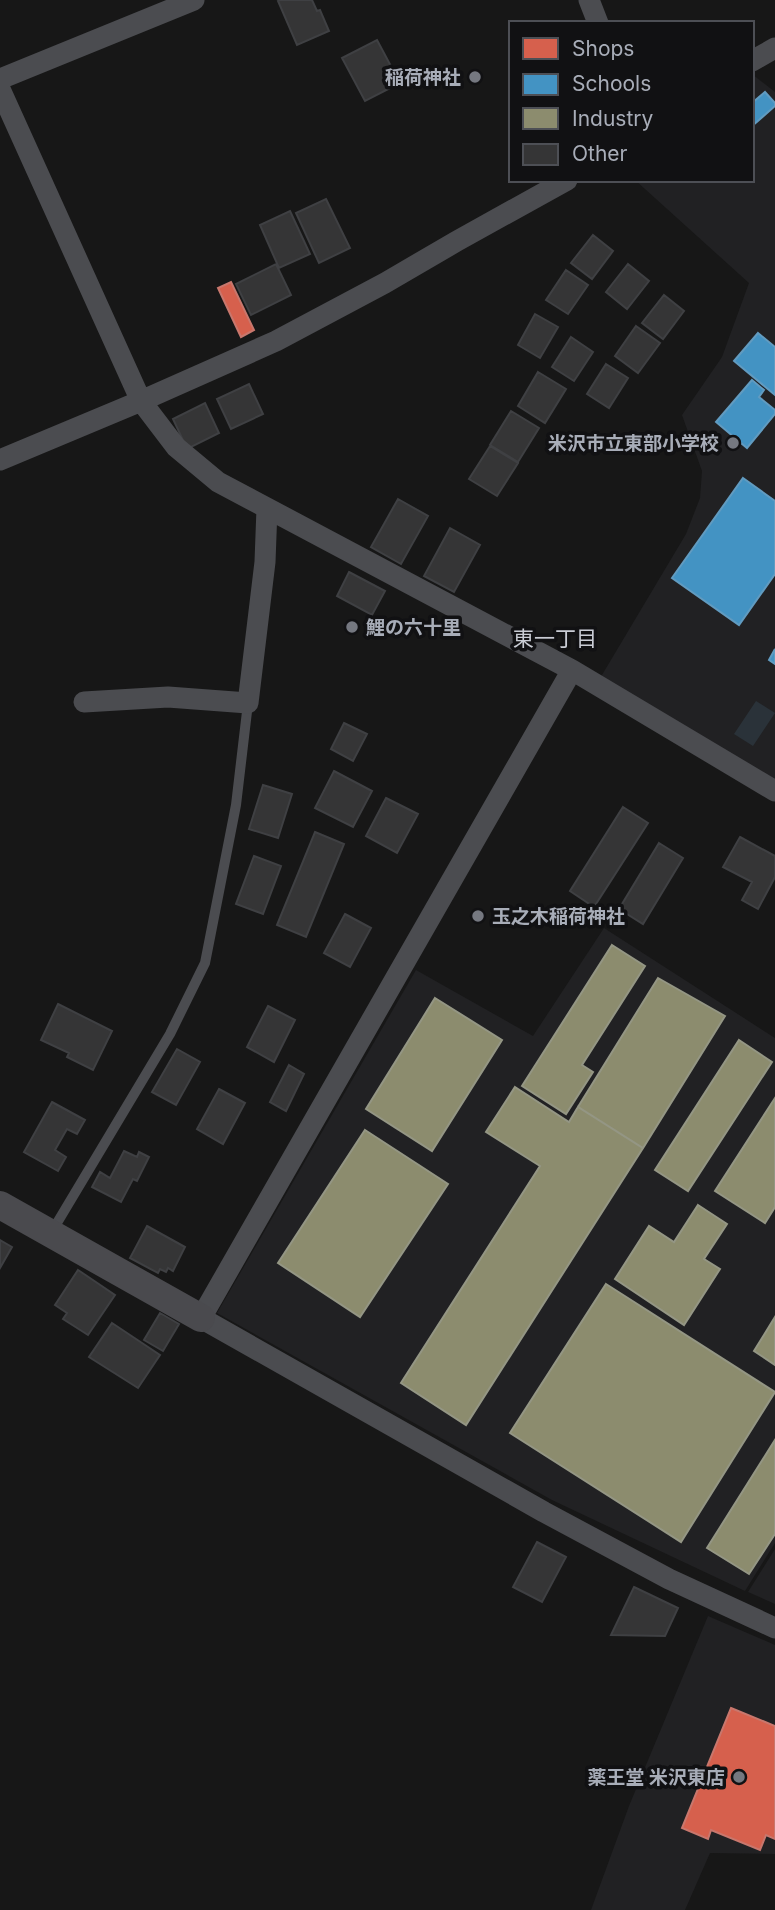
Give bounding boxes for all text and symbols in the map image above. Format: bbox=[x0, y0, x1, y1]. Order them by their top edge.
legend bbox=[509, 21, 754, 182]
text: Shops bbox=[572, 36, 634, 61]
place label: 稲荷神社 bbox=[385, 66, 461, 89]
marker: 稲荷神社 bbox=[467, 69, 483, 85]
text: Schools bbox=[572, 71, 651, 96]
text: Industry bbox=[572, 106, 654, 131]
text: Other bbox=[572, 141, 628, 166]
place label: 米沢市立東部小学校 bbox=[548, 432, 719, 455]
marker: 米沢市立東部小学校 bbox=[725, 435, 741, 451]
place label: 鯉の六十里 bbox=[366, 616, 461, 639]
marker: 鯉の六十里 bbox=[344, 619, 360, 635]
district label: 東一丁目 bbox=[513, 626, 597, 651]
place label: 玉之木稲荷神社 bbox=[492, 905, 625, 928]
marker: 玉之木稲荷神社 bbox=[470, 908, 486, 924]
place label: 薬王堂 米沢東店 bbox=[588, 1766, 725, 1789]
marker: 薬王堂 米沢東店 bbox=[731, 1769, 747, 1785]

